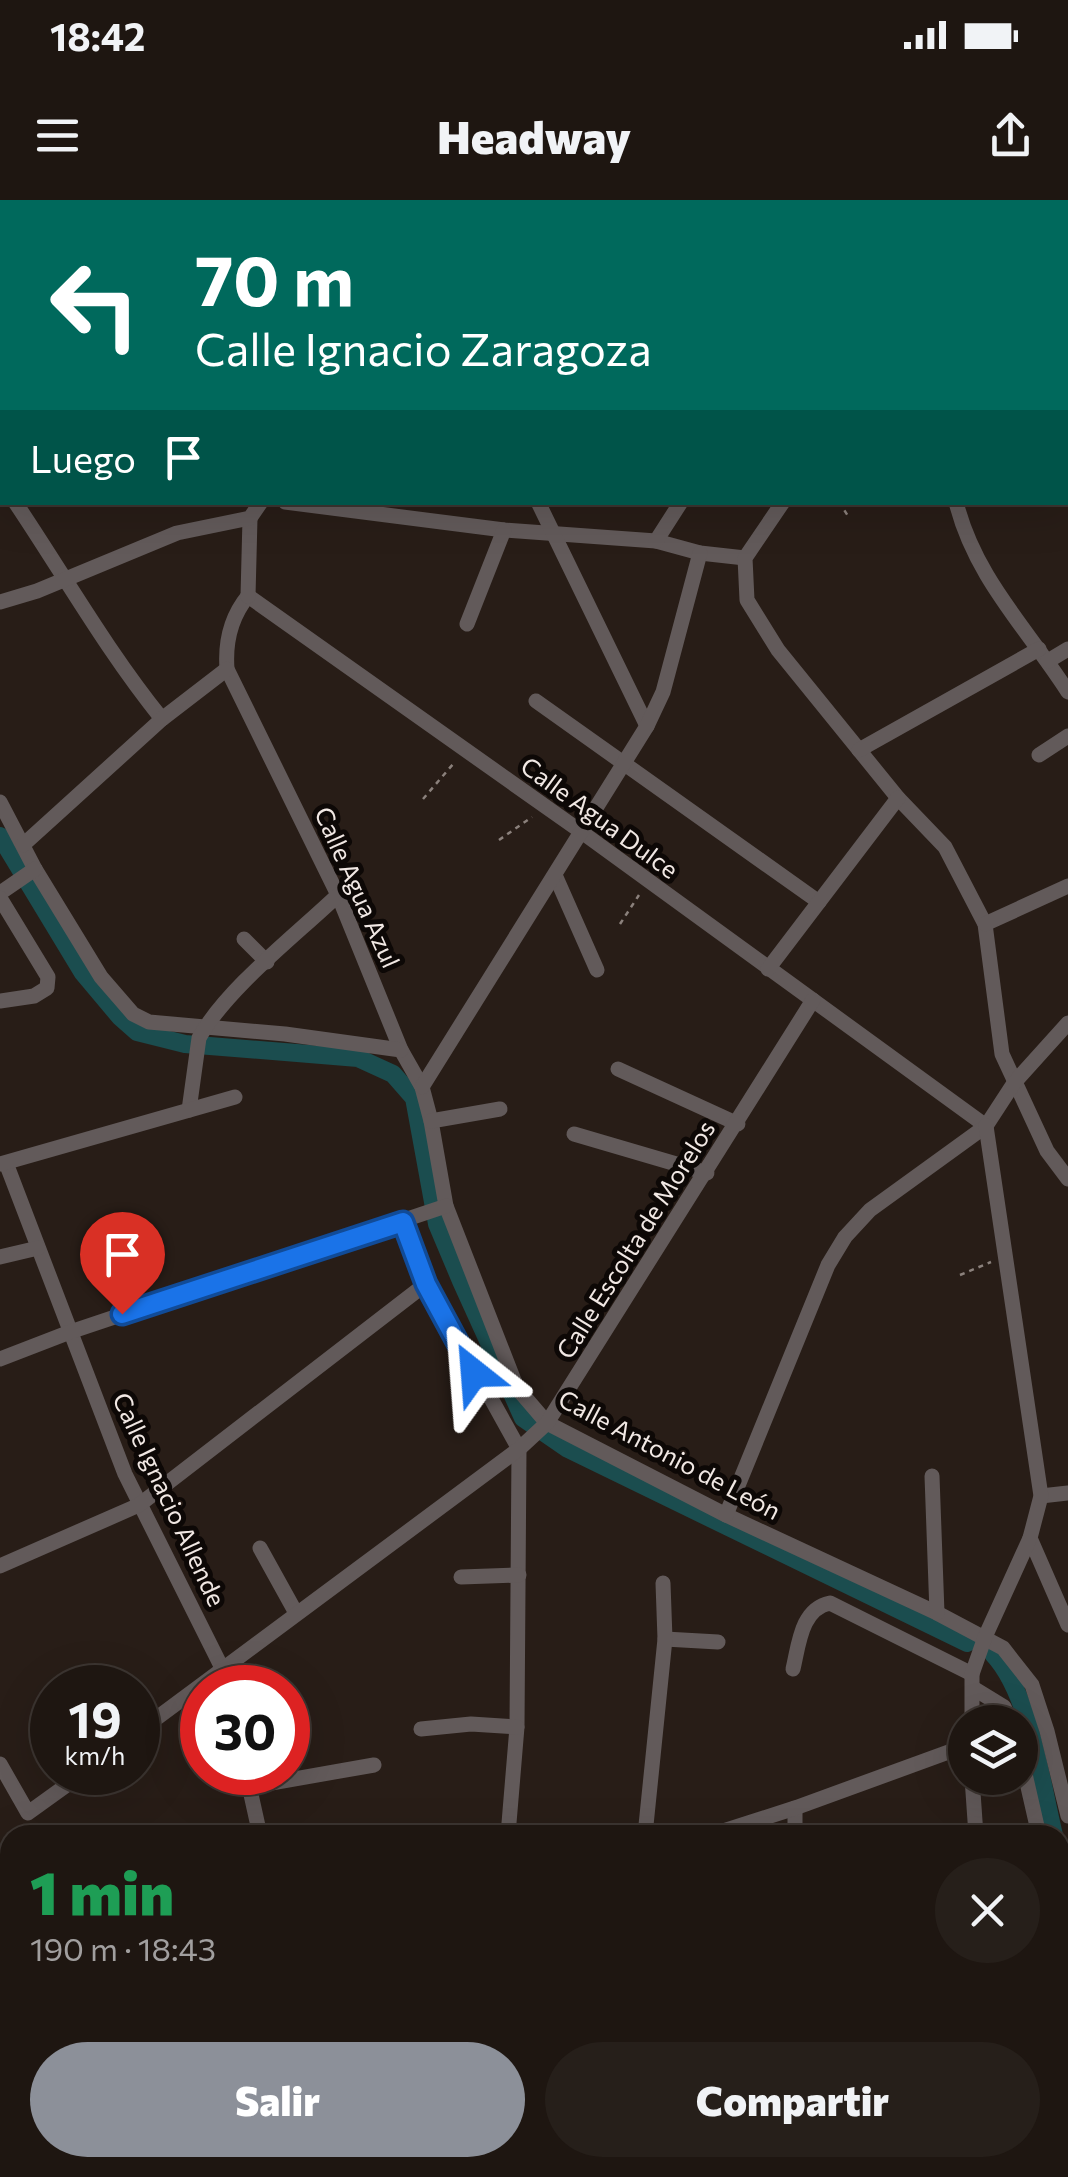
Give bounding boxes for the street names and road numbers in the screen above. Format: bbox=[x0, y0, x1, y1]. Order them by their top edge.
street label: Calle Agua Dulce bbox=[515, 750, 685, 884]
street label: Calle Agua Azul bbox=[309, 802, 407, 972]
street label: Calle Escolta de Morelos bbox=[549, 1114, 721, 1364]
street label: Calle Antonio de León bbox=[554, 1383, 786, 1525]
street label: Calle Ignacio Allende bbox=[107, 1387, 233, 1611]

